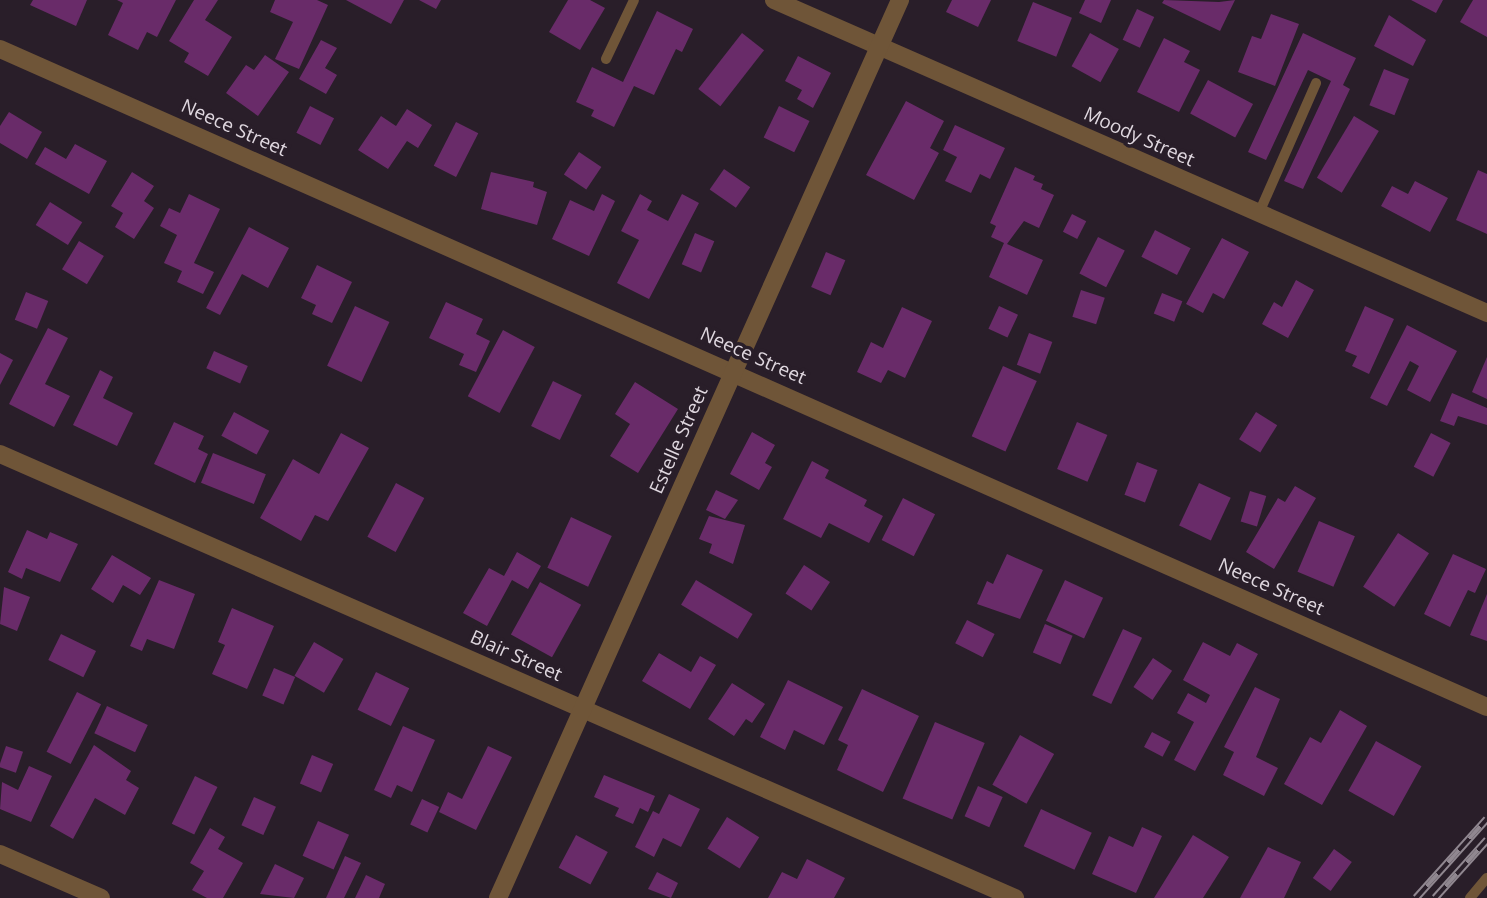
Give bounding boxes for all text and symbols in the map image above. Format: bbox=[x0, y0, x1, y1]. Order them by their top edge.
street label: Neece Street bbox=[178, 95, 290, 161]
street label: Moody Street bbox=[1080, 102, 1198, 172]
street label: Neece Street bbox=[697, 323, 809, 389]
street label: Estelle Street bbox=[645, 383, 713, 497]
street label: Neece Street bbox=[1215, 554, 1327, 620]
street label: Blair Street bbox=[467, 626, 565, 686]

